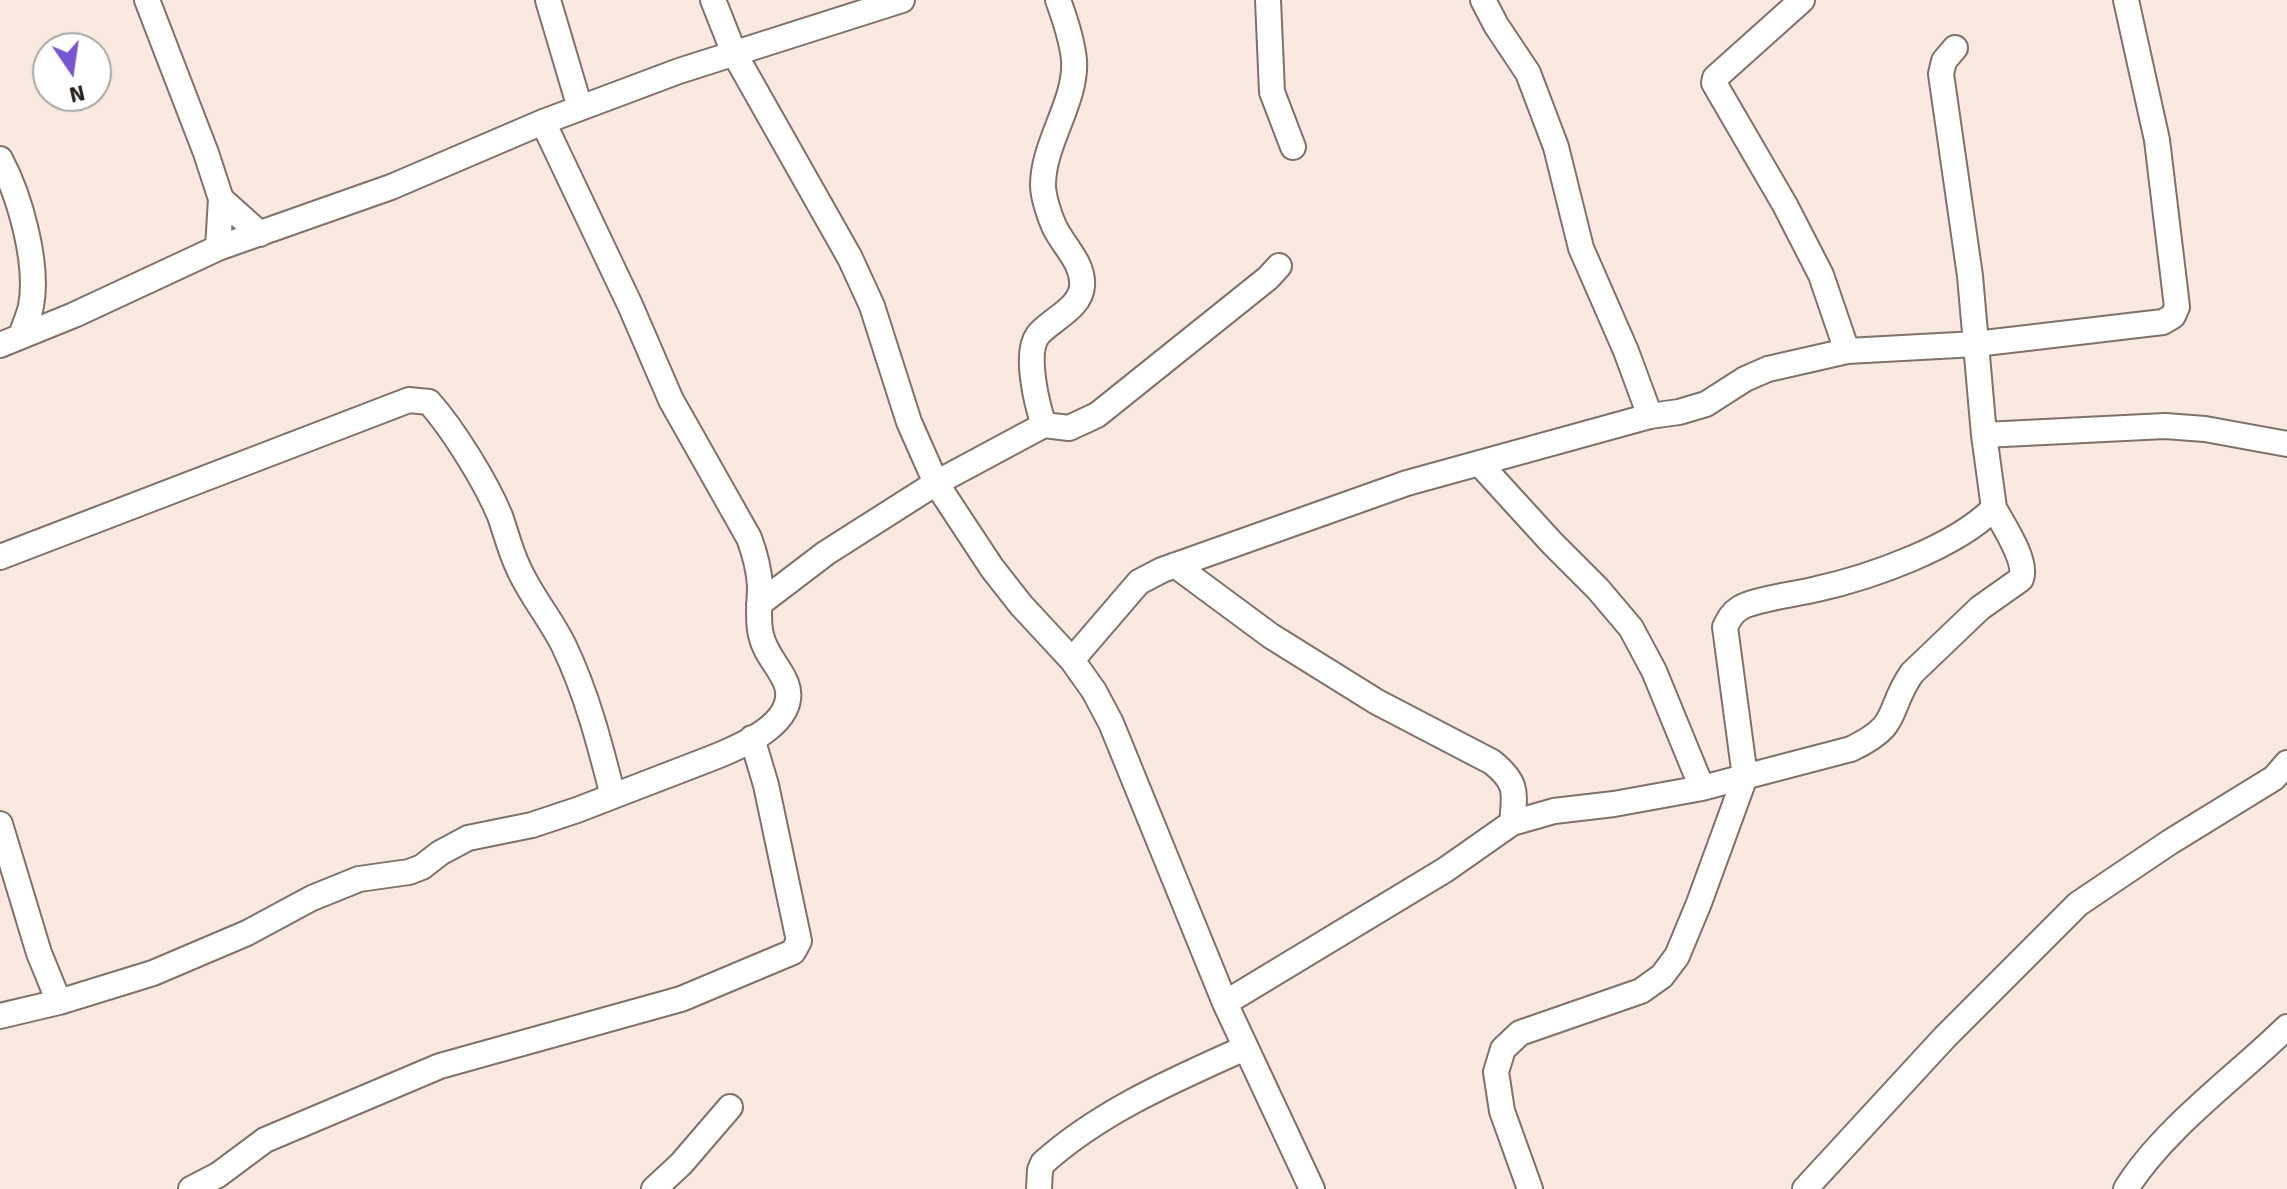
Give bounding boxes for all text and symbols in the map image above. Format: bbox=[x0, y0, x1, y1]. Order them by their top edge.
north arrow bbox=[32, 32, 112, 112]
text: N bbox=[67, 79, 88, 109]

